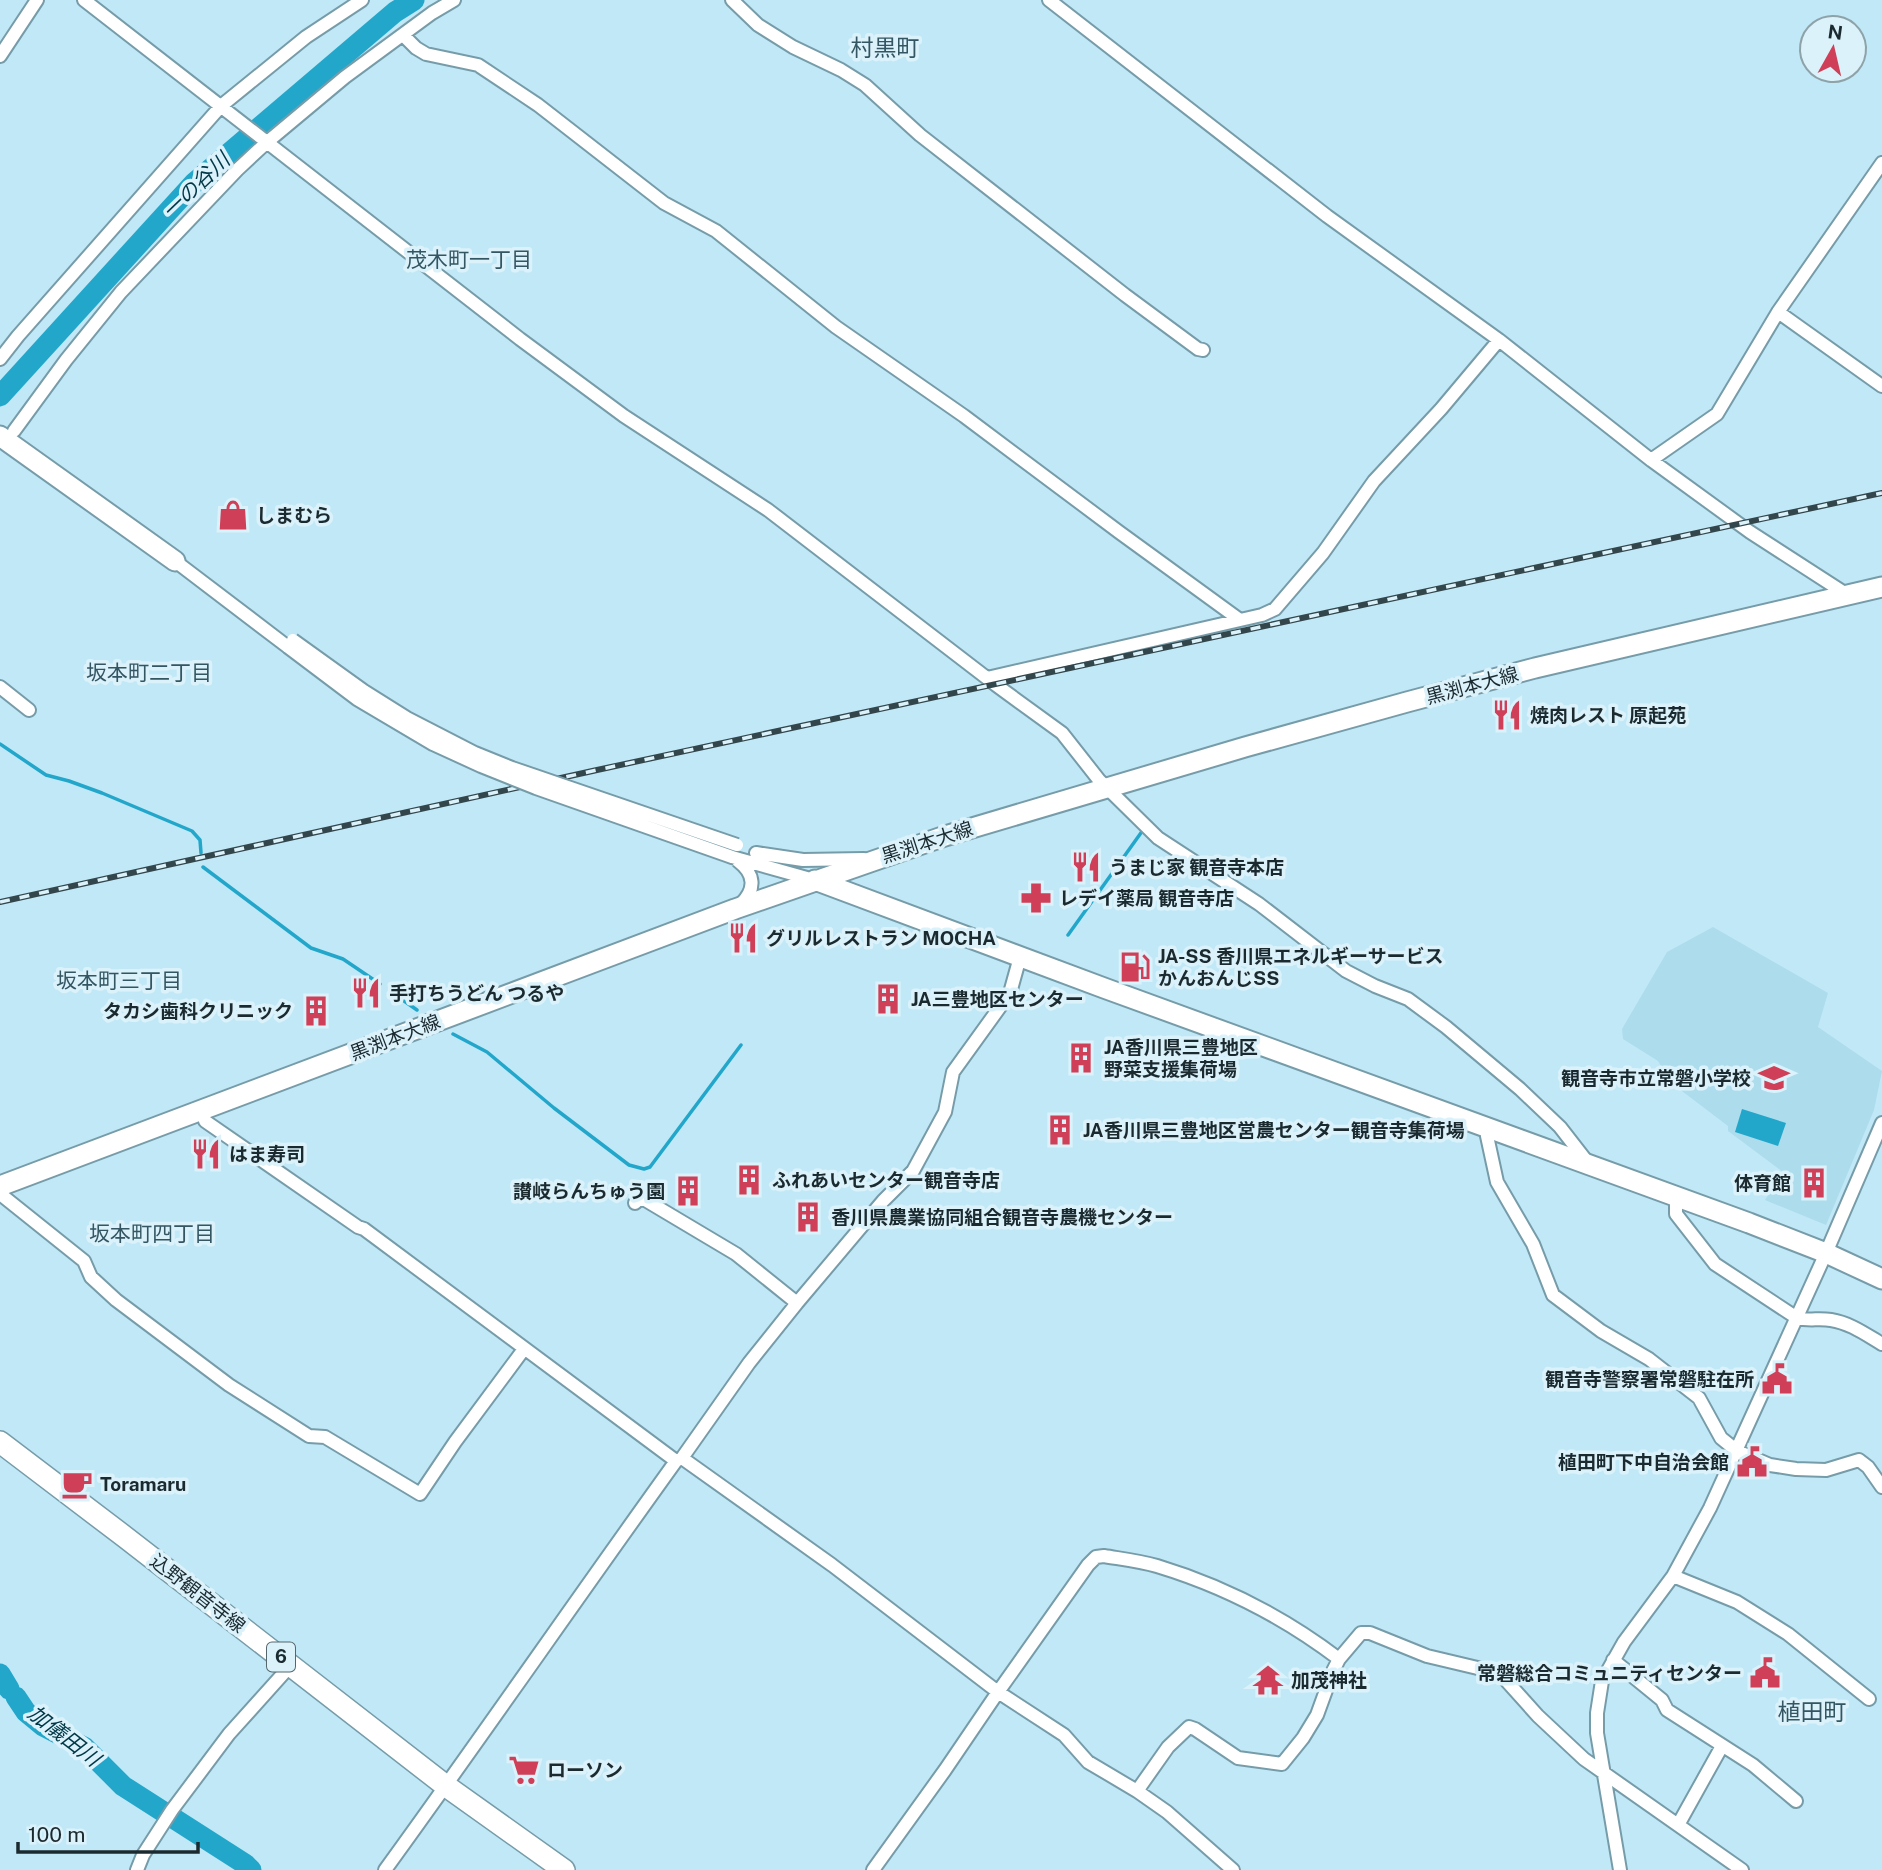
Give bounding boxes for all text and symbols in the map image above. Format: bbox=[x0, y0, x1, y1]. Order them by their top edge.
north arrow bbox=[1798, 14, 1868, 84]
text: N bbox=[1826, 20, 1844, 44]
district label: 村黒町 bbox=[851, 34, 920, 61]
water label: 一の谷川 bbox=[157, 146, 236, 224]
district label: 茂木町一丁目 bbox=[406, 247, 532, 272]
shop icon: しまむら bbox=[216, 498, 250, 532]
place label: しまむら bbox=[256, 504, 332, 526]
district label: 坂本町二丁目 bbox=[86, 660, 212, 685]
street label: 黒渕本大線 bbox=[1423, 662, 1521, 708]
restaurant icon: 焼肉レスト 原起苑 bbox=[1490, 698, 1524, 732]
place label: 焼肉レスト 原起苑 bbox=[1530, 704, 1686, 726]
street label: 黒渕本大線 bbox=[878, 817, 976, 867]
restaurant icon: うまじ家 観音寺本店 bbox=[1069, 850, 1103, 884]
place label: うまじ家 観音寺本店 bbox=[1109, 856, 1284, 878]
pharmacy icon: レデイ薬局 観音寺店 bbox=[1019, 881, 1053, 915]
place label: レデイ薬局 観音寺店 bbox=[1059, 887, 1234, 909]
restaurant icon: グリルレストラン MOCHA bbox=[726, 921, 760, 955]
place label: グリルレストラン MOCHA bbox=[766, 927, 996, 949]
place label: JA-SS 香川県エネルギーサービス かんおんじSS bbox=[1158, 945, 1444, 989]
fuel station icon: JA-SS 香川県エネルギーサービス かんおんじSS bbox=[1118, 950, 1152, 984]
district label: 坂本町三丁目 bbox=[56, 968, 182, 993]
restaurant icon: 手打ちうどん つるや bbox=[349, 976, 383, 1010]
place label: 手打ちうどん つるや bbox=[389, 982, 564, 1004]
building icon: JA三豊地区センター bbox=[871, 982, 905, 1016]
place label: JA三豊地区センター bbox=[911, 988, 1084, 1010]
building icon: タカシ歯科クリニック bbox=[299, 994, 333, 1028]
place label: タカシ歯科クリニック bbox=[103, 1000, 293, 1022]
street label: 黒渕本大線 bbox=[347, 1010, 443, 1064]
place label: JA香川県三豊地区 野菜支援集荷場 bbox=[1104, 1036, 1258, 1080]
building icon: JA香川県三豊地区 野菜支援集荷場 bbox=[1064, 1041, 1098, 1075]
school or university icon: 観音寺市立常磐小学校 bbox=[1757, 1061, 1791, 1095]
place label: 観音寺市立常磐小学校 bbox=[1561, 1067, 1751, 1089]
building icon: JA香川県三豊地区営農センター観音寺集荷場 bbox=[1043, 1113, 1077, 1147]
place label: JA香川県三豊地区営農センター観音寺集荷場 bbox=[1083, 1119, 1465, 1141]
restaurant icon: はま寿司 bbox=[189, 1137, 223, 1171]
place label: はま寿司 bbox=[229, 1143, 305, 1165]
building icon: ふれあいセンター観音寺店 bbox=[732, 1163, 766, 1197]
building icon: 体育館 bbox=[1797, 1166, 1831, 1200]
place label: ふれあいセンター観音寺店 bbox=[772, 1169, 1000, 1191]
place label: 体育館 bbox=[1734, 1172, 1791, 1194]
building icon: 讃岐らんちゅう園 bbox=[671, 1174, 705, 1208]
place label: 讃岐らんちゅう園 bbox=[513, 1180, 665, 1202]
building icon: 香川県農業協同組合観音寺農機センター bbox=[791, 1200, 825, 1234]
place label: 香川県農業協同組合観音寺農機センター bbox=[831, 1206, 1173, 1228]
district label: 坂本町四丁目 bbox=[89, 1221, 215, 1246]
public building icon: 観音寺警察署常磐駐在所 bbox=[1760, 1362, 1794, 1396]
place label: 観音寺警察署常磐駐在所 bbox=[1545, 1368, 1754, 1390]
public building icon: 植田町下中自治会館 bbox=[1735, 1445, 1769, 1479]
place label: 植田町下中自治会館 bbox=[1558, 1451, 1729, 1473]
cafe icon: Toramaru bbox=[60, 1467, 94, 1501]
place label: Toramaru bbox=[100, 1473, 186, 1495]
street label: 込野観音寺線 bbox=[146, 1549, 250, 1637]
road number: 6 bbox=[267, 1642, 295, 1672]
public building icon: 常磐総合コミュニティセンター bbox=[1748, 1656, 1782, 1690]
place label: 常磐総合コミュニティセンター bbox=[1477, 1662, 1742, 1684]
temple icon: 加茂神社 bbox=[1251, 1663, 1285, 1697]
place label: 加茂神社 bbox=[1291, 1669, 1367, 1691]
district label: 植田町 bbox=[1778, 1698, 1847, 1725]
water label: 加儀田川 bbox=[24, 1700, 107, 1773]
supermarket icon: ローソン bbox=[507, 1753, 541, 1787]
place label: ローソン bbox=[547, 1759, 623, 1781]
scale bar bbox=[18, 1811, 198, 1855]
text: 100 m bbox=[28, 1822, 85, 1847]

